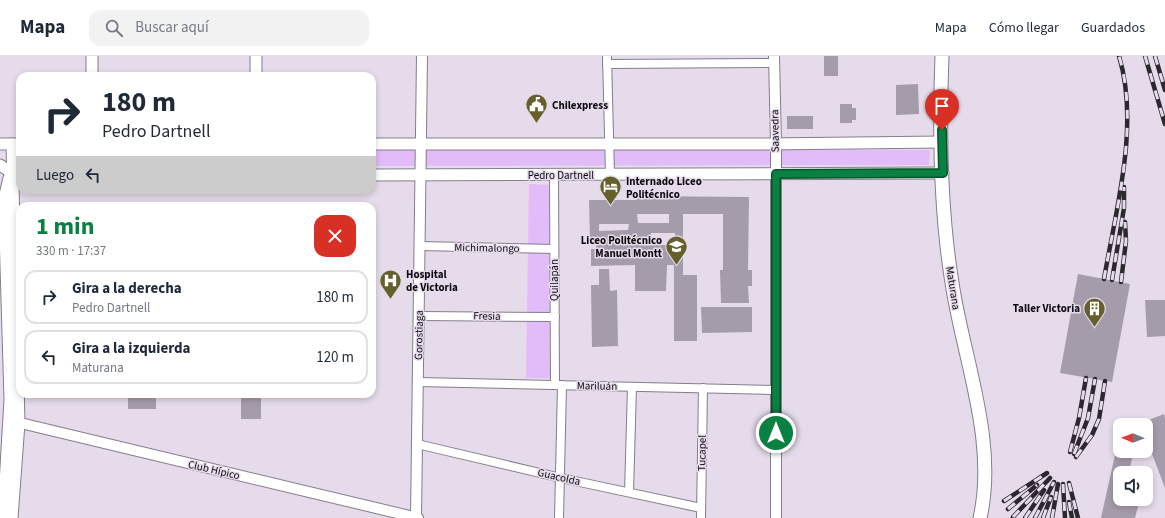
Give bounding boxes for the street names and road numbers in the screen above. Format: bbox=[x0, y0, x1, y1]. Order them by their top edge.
street label: Saavedra bbox=[767, 110, 783, 152]
street label: Pedro Dartnell bbox=[528, 168, 594, 183]
street label: Michimalongo bbox=[454, 240, 520, 256]
street label: Quilapán bbox=[547, 259, 562, 301]
street label: Maturana bbox=[942, 265, 964, 311]
street label: Fresia bbox=[473, 308, 501, 324]
street label: Gorostiaga bbox=[411, 310, 427, 360]
street label: Mariluán bbox=[577, 378, 617, 394]
street label: Tucapel bbox=[694, 435, 710, 471]
street label: Club Hípico bbox=[187, 457, 241, 483]
street label: Guacolda bbox=[536, 465, 582, 489]

